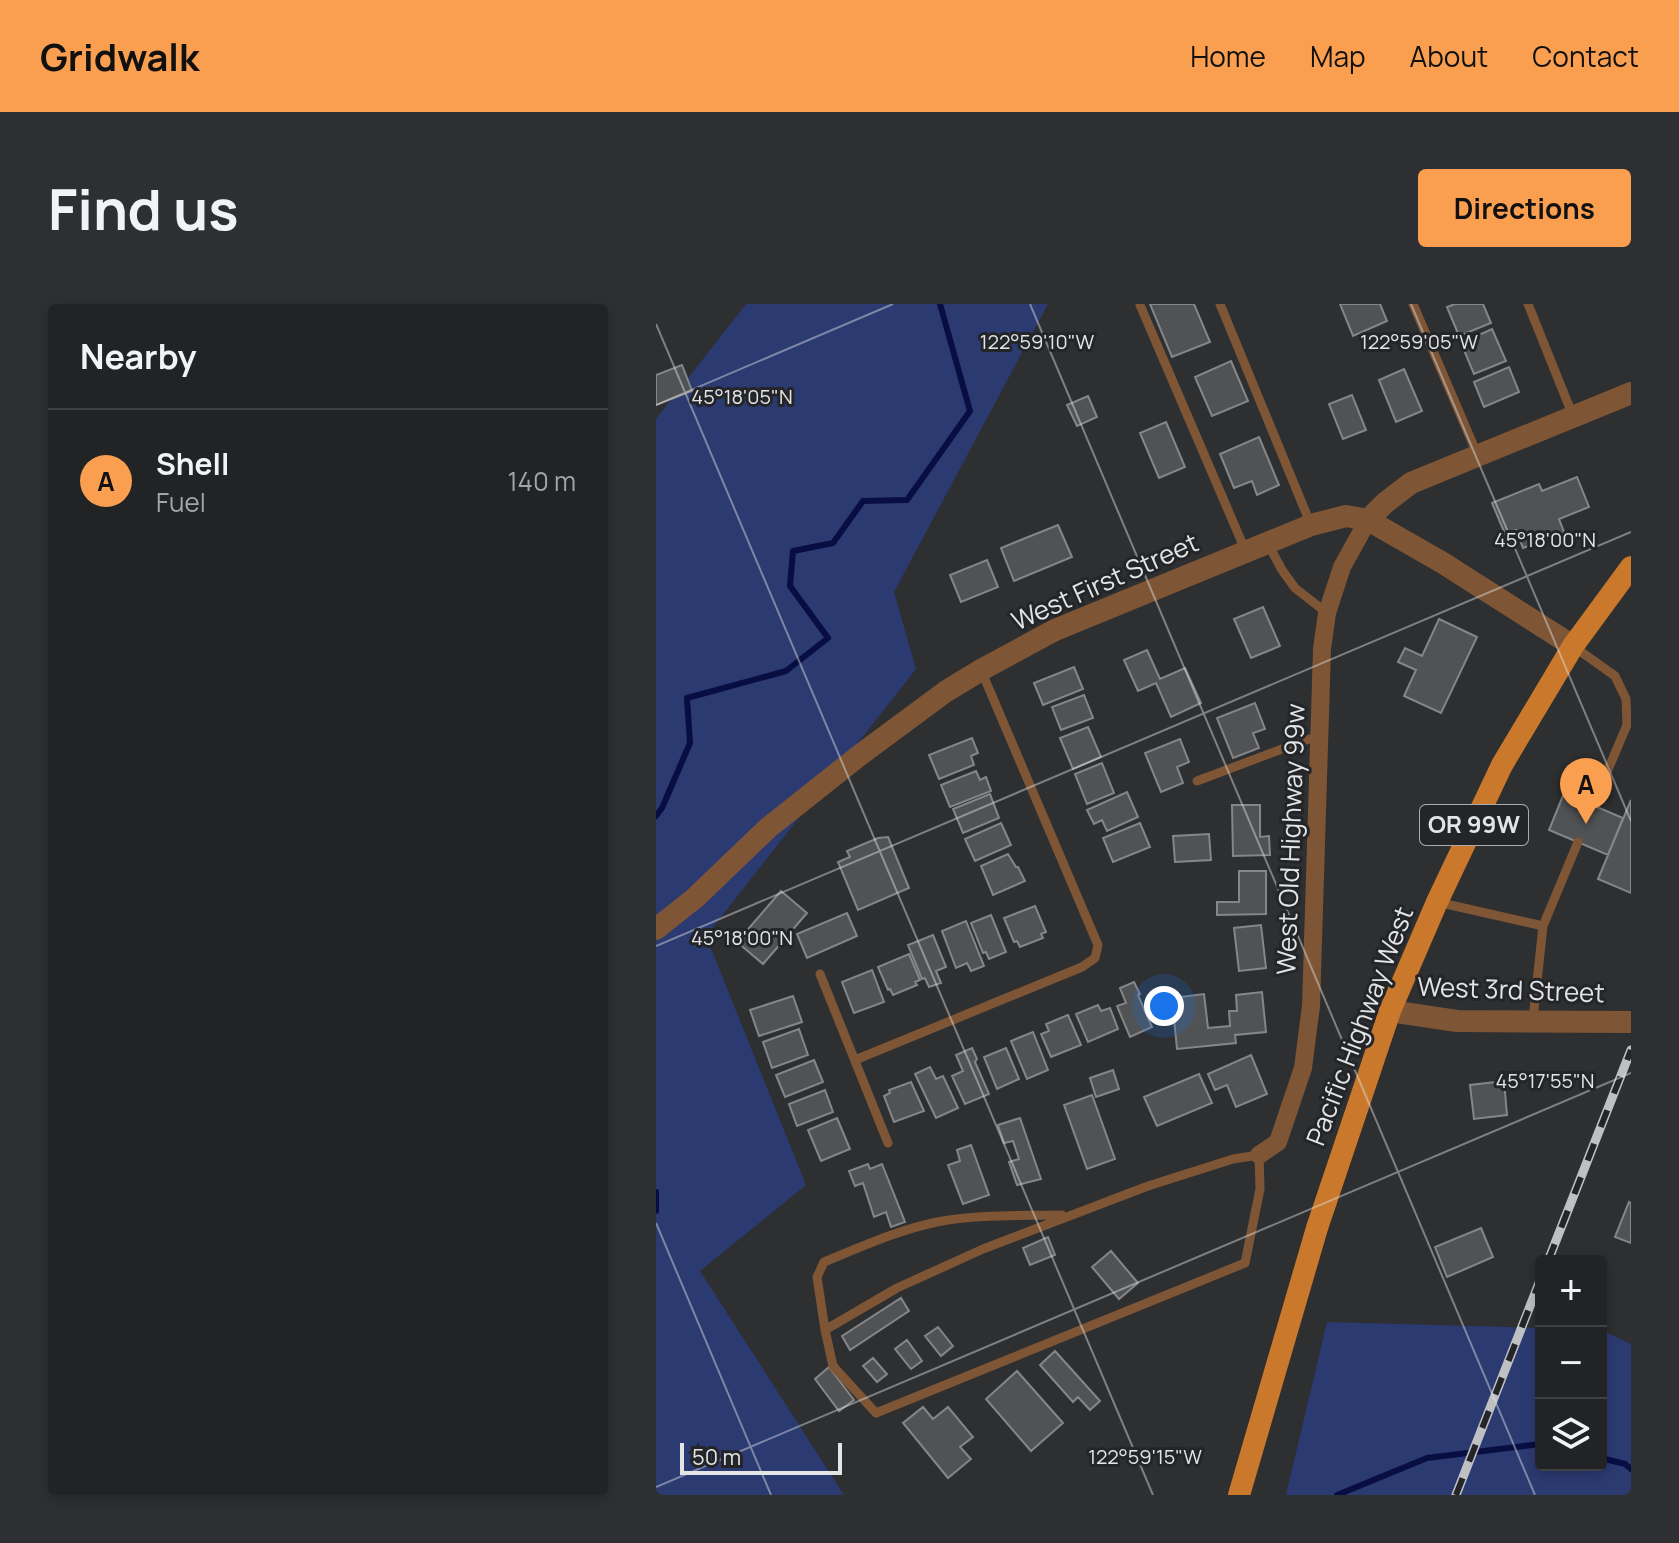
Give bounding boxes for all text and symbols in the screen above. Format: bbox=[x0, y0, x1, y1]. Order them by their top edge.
text: Gridwalk bbox=[40, 30, 199, 82]
text: Home bbox=[1190, 37, 1266, 75]
text: Map bbox=[1310, 37, 1366, 75]
text: About bbox=[1410, 37, 1488, 75]
text: Contact bbox=[1532, 37, 1639, 75]
button: Directions bbox=[1418, 169, 1631, 247]
text: Find us bbox=[48, 170, 239, 247]
text: 122°59'10"W bbox=[980, 328, 1094, 355]
text: 122°59'05"W bbox=[1360, 328, 1478, 355]
text: Nearby bbox=[80, 333, 196, 379]
text: 45°18'05"N bbox=[691, 383, 793, 410]
text: Shell bbox=[156, 443, 229, 484]
text: A bbox=[97, 463, 115, 499]
text: 140 m bbox=[507, 463, 576, 499]
text: Fuel bbox=[156, 484, 206, 520]
street label: West First Street bbox=[1006, 524, 1204, 638]
text: 45°18'00"N bbox=[1494, 526, 1596, 553]
street label: West Old Highway 99w bbox=[1267, 703, 1313, 975]
pin: A bbox=[1560, 758, 1612, 824]
road number: OR 99W bbox=[1420, 805, 1528, 845]
street label: Pacific Highway West bbox=[1297, 901, 1421, 1150]
text: 45°18'00"N bbox=[691, 924, 793, 951]
street label: West 3rd Street bbox=[1417, 968, 1605, 1010]
your location bbox=[1144, 986, 1184, 1026]
text: 45°17'55"N bbox=[1495, 1067, 1595, 1094]
map controls bbox=[1535, 1255, 1607, 1471]
button: + bbox=[1535, 1255, 1607, 1327]
button: − bbox=[1535, 1327, 1607, 1399]
button: layers bbox=[1535, 1399, 1607, 1471]
scale bar bbox=[680, 1439, 842, 1475]
text: 50 m bbox=[692, 1442, 741, 1472]
text: 122°59'15"W bbox=[1088, 1443, 1202, 1470]

